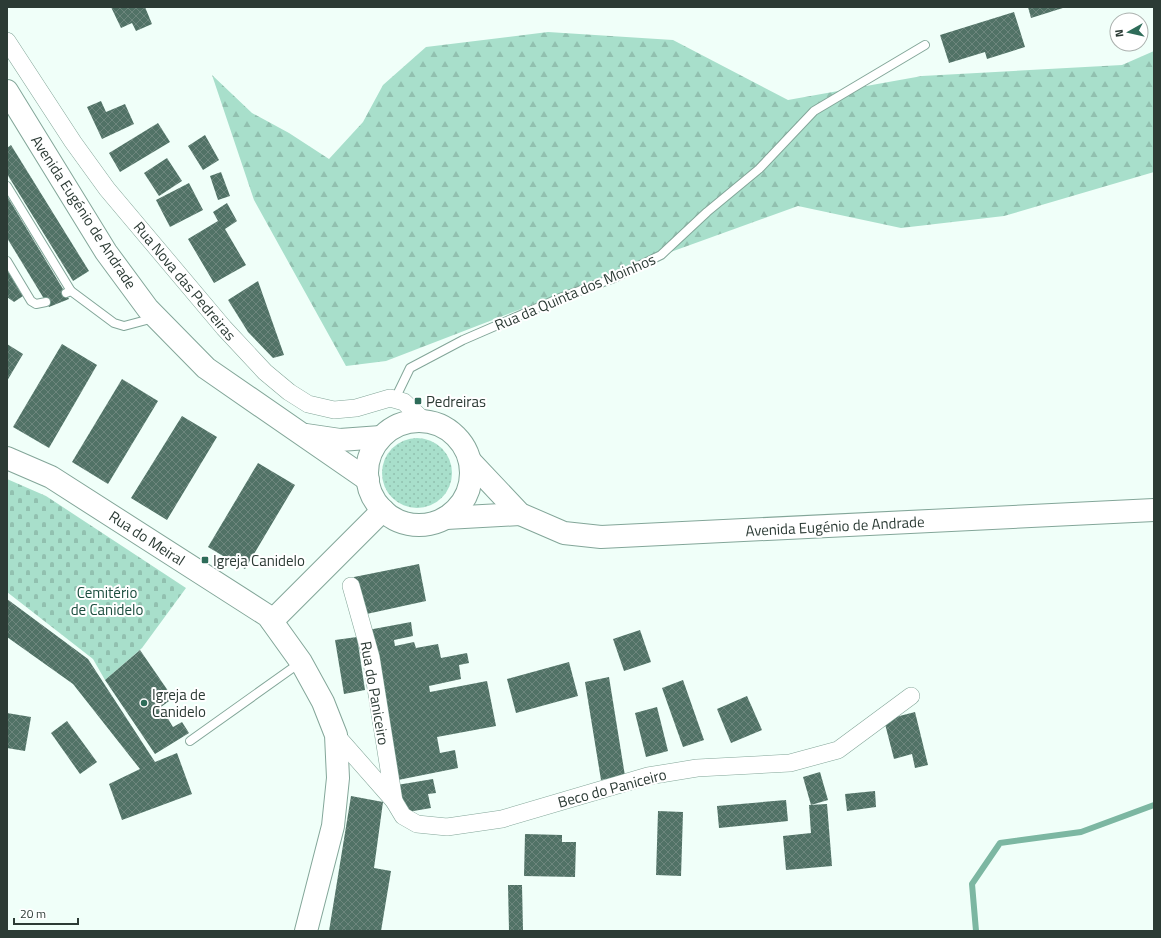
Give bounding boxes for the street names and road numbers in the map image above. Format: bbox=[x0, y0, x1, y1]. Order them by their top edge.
street label: Avenida Eugénio de Andrade bbox=[26, 131, 142, 293]
street label: Rua Nova das Pedreiras bbox=[128, 216, 242, 346]
street label: Rua da Quinta dos Moinhos bbox=[491, 248, 659, 336]
street label: Rua do Meiral bbox=[104, 505, 190, 571]
street label: Avenida Eugénio de Andrade bbox=[745, 510, 925, 542]
street label: Rua do Paniceiro bbox=[355, 639, 395, 747]
street label: Beco do Paniceiro bbox=[555, 762, 669, 814]

